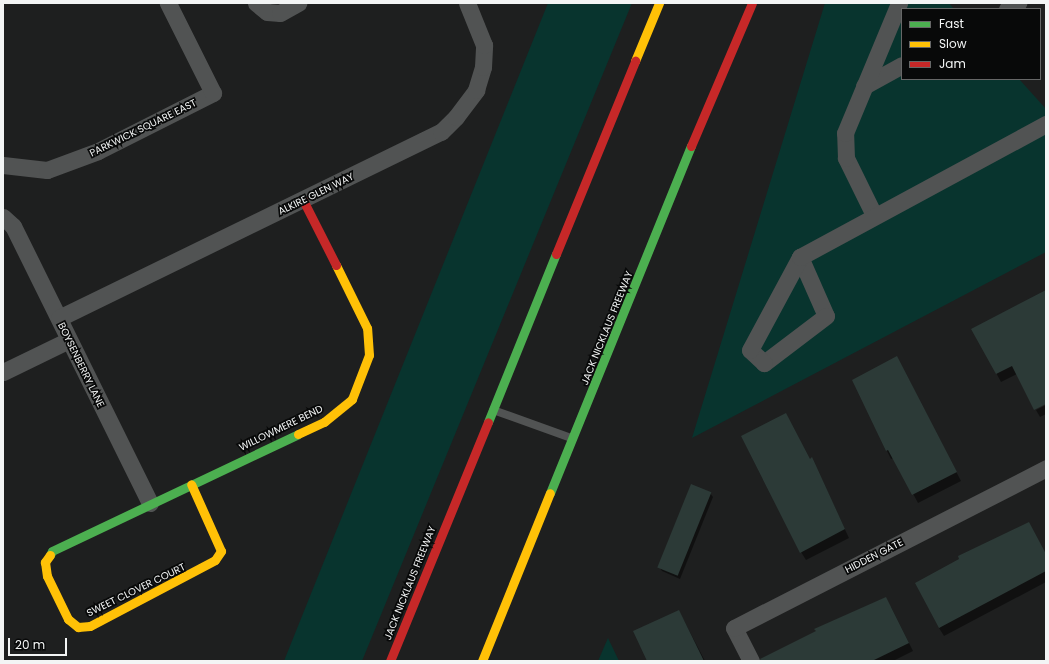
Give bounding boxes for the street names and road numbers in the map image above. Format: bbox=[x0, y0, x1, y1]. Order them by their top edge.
street label: PARKWICK SQUARE EAST bbox=[88, 97, 198, 159]
street label: ALKIRE GLEN WAY bbox=[276, 170, 356, 218]
street label: JACK NICKLAUS FREEWAY bbox=[579, 269, 635, 387]
street label: BOYSENBERRY LANE bbox=[55, 321, 107, 409]
street label: WILLOWMERE BEND bbox=[237, 403, 325, 453]
street label: JACK NICKLAUS FREEWAY bbox=[382, 524, 438, 642]
street label: HIDDEN GATE bbox=[843, 536, 905, 576]
street label: SWEET CLOVER COURT bbox=[85, 561, 187, 619]

